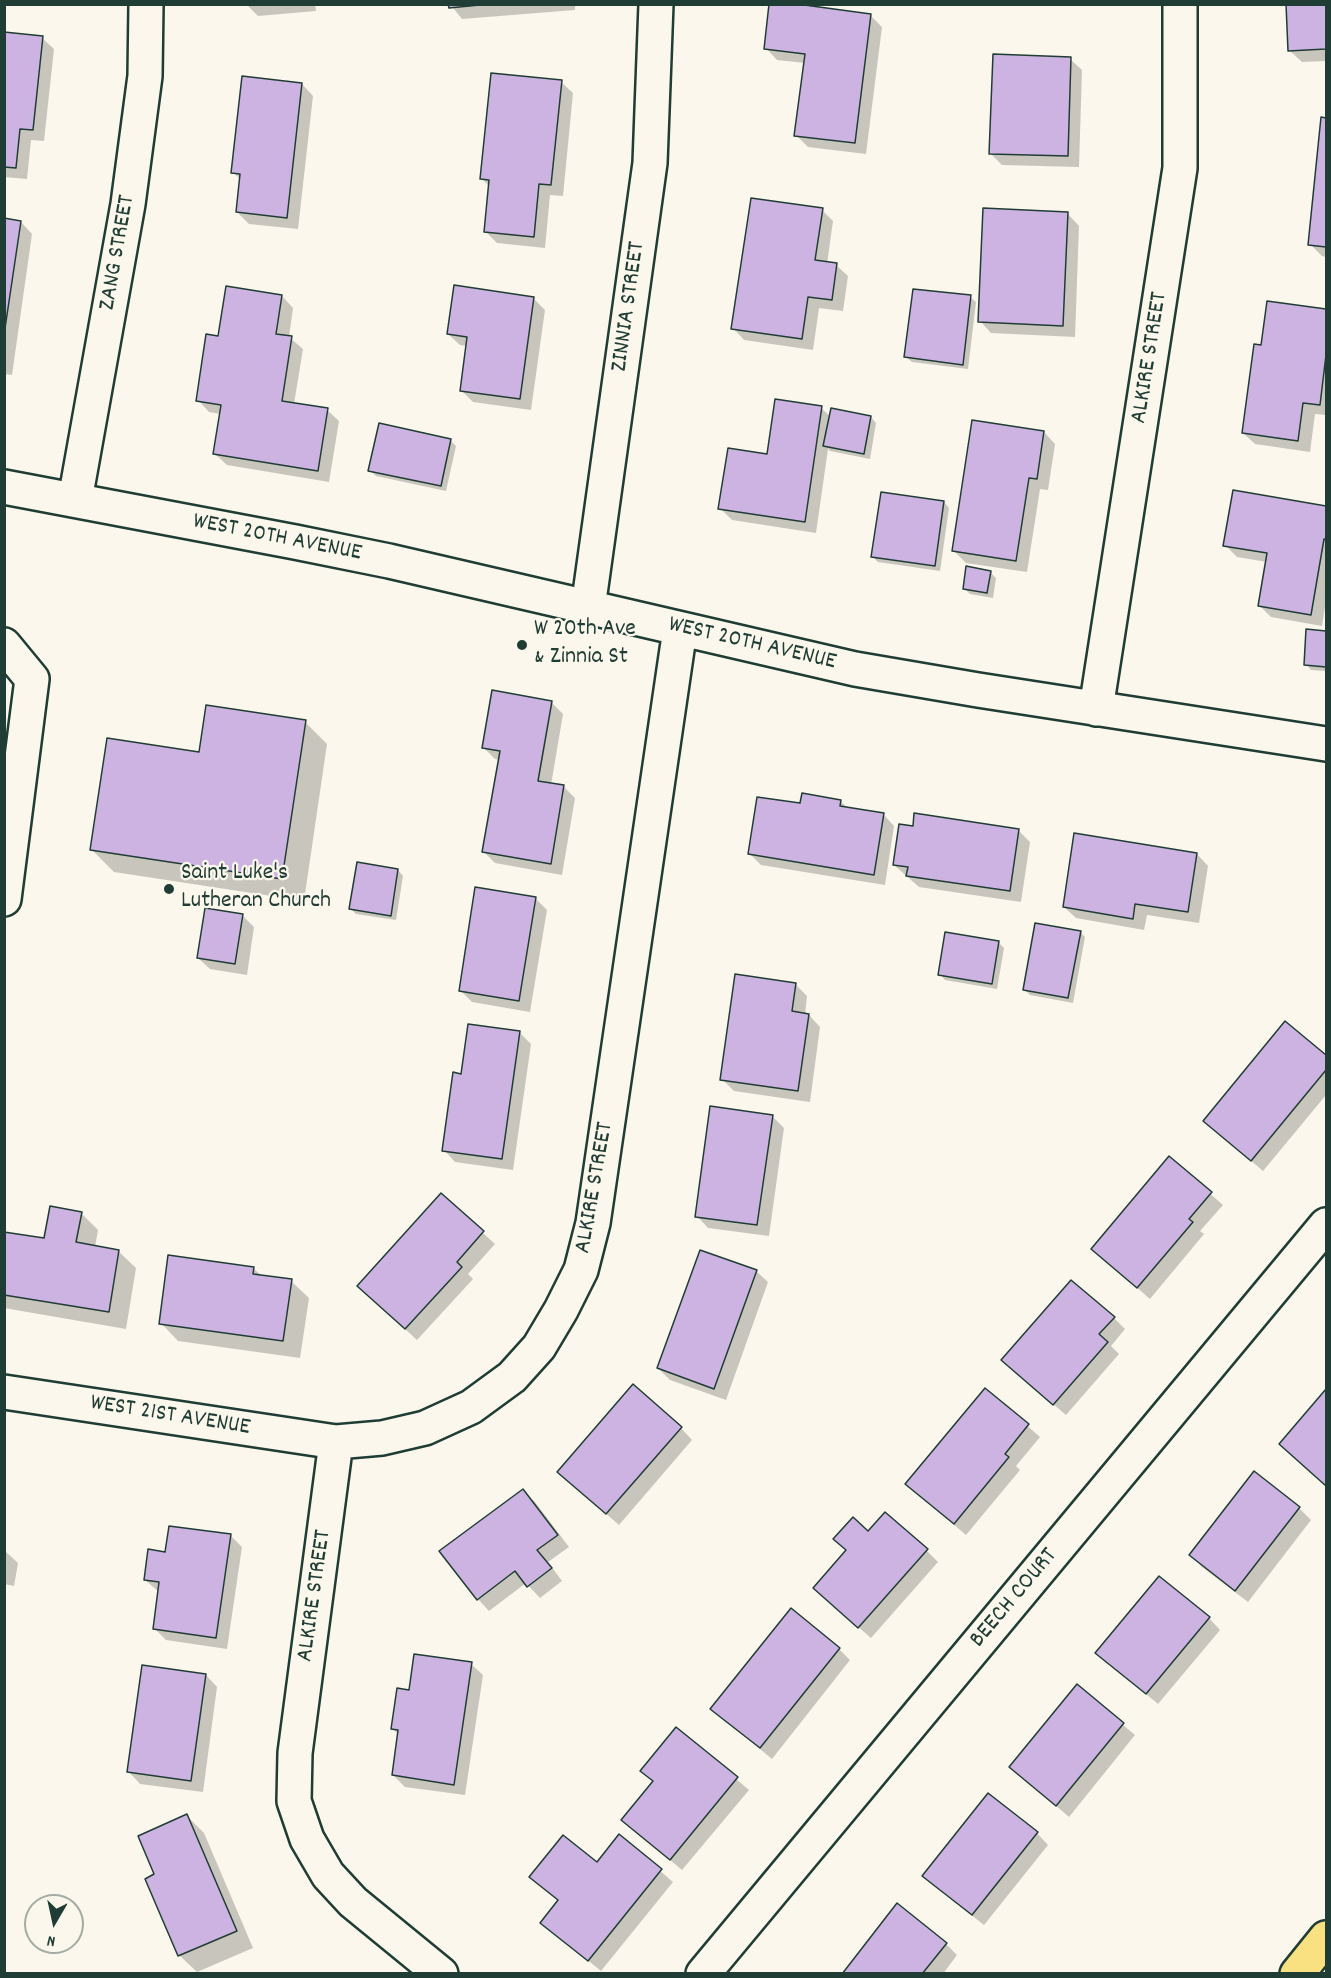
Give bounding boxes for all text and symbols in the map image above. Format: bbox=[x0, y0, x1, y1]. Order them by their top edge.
street label: ZANG STREET bbox=[95, 193, 143, 313]
street label: ZINNIA STREET bbox=[607, 240, 653, 374]
street label: ALKIRE STREET bbox=[1126, 290, 1176, 426]
street label: WEST 20TH AVENUE bbox=[190, 509, 364, 569]
street label: WEST 20TH AVENUE bbox=[665, 612, 839, 678]
place label: W 20th Ave & Zinnia St bbox=[534, 617, 636, 673]
marker: W 20th Ave & Zinnia St bbox=[515, 638, 529, 652]
place label: Saint Luke's Lutheran Church bbox=[181, 861, 331, 917]
marker: Saint Luke's Lutheran Church bbox=[162, 882, 176, 896]
street label: ALKIRE STREET bbox=[570, 1120, 622, 1256]
street label: WEST 21ST AVENUE bbox=[88, 1390, 252, 1444]
street label: ALKIRE STREET bbox=[292, 1528, 340, 1664]
street label: BEECH COURT bbox=[965, 1543, 1065, 1655]
north arrow bbox=[24, 1894, 84, 1954]
text: N bbox=[46, 1928, 57, 1952]

